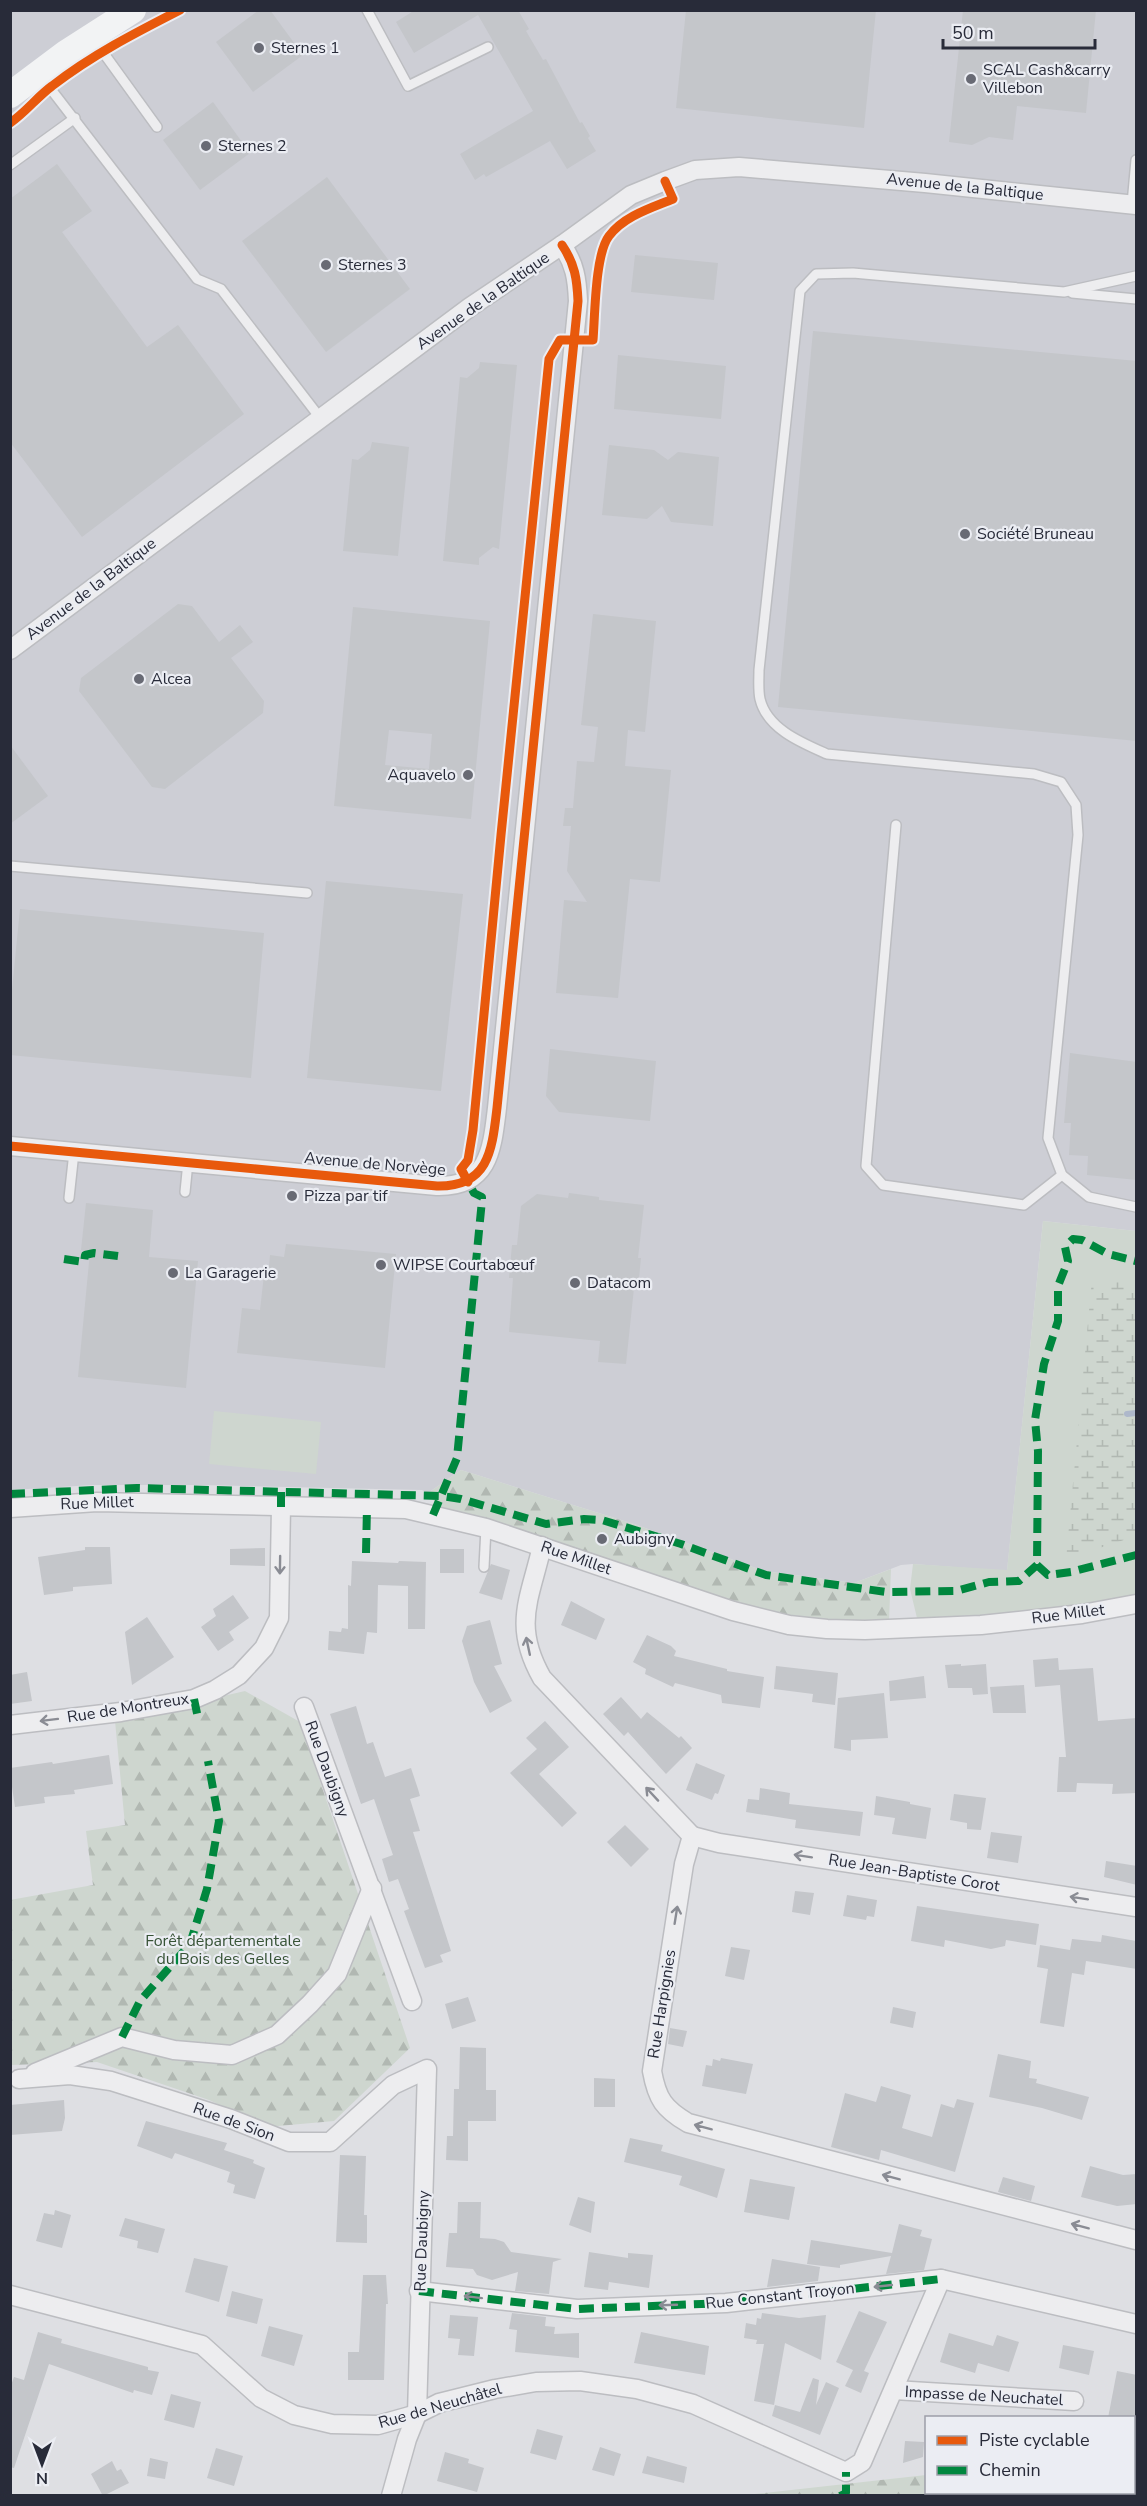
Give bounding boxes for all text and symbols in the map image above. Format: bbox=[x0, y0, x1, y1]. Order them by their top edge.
scale bar bbox=[943, 12, 1094, 50]
text: 50 m bbox=[952, 21, 994, 45]
place label: Sternes 1 bbox=[271, 37, 340, 59]
marker: Sternes 1 bbox=[252, 41, 266, 55]
place label: SCAL Cash&carry Villebon bbox=[982, 59, 1111, 99]
marker: SCAL Cash&carry Villebon bbox=[964, 72, 978, 86]
place label: Sternes 2 bbox=[218, 135, 287, 157]
marker: Sternes 2 bbox=[199, 139, 213, 153]
street label: Avenue de la Baltique bbox=[885, 168, 1045, 206]
street label: Avenue de la Baltique bbox=[412, 247, 554, 355]
place label: Sternes 3 bbox=[338, 254, 407, 276]
marker: Sternes 3 bbox=[319, 258, 333, 272]
place label: Société Bruneau bbox=[977, 523, 1094, 545]
marker: Société Bruneau bbox=[958, 527, 972, 541]
street label: Avenue de la Baltique bbox=[21, 533, 161, 645]
place label: Alcea bbox=[151, 668, 192, 690]
marker: Alcea bbox=[132, 672, 146, 686]
place label: Aquavelo bbox=[388, 764, 456, 786]
marker: Aquavelo bbox=[461, 768, 475, 782]
street label: Avenue de Norvège bbox=[303, 1147, 447, 1181]
place label: Pizza par tif bbox=[304, 1185, 388, 1207]
marker: Pizza par tif bbox=[285, 1189, 299, 1203]
place label: WIPSE Courtabœuf bbox=[393, 1254, 535, 1276]
marker: WIPSE Courtabœuf bbox=[374, 1258, 388, 1272]
place label: La Garagerie bbox=[185, 1262, 276, 1284]
marker: La Garagerie bbox=[166, 1266, 180, 1280]
place label: Datacom bbox=[587, 1272, 651, 1294]
marker: Datacom bbox=[568, 1276, 582, 1290]
street label: Rue Millet bbox=[60, 1491, 134, 1515]
place label: Aubigny bbox=[614, 1528, 675, 1550]
marker: Aubigny bbox=[595, 1532, 609, 1546]
street label: Rue Millet bbox=[538, 1536, 615, 1580]
one-way arrow bbox=[274, 1555, 286, 1575]
street label: Rue Millet bbox=[1030, 1599, 1106, 1629]
one-way arrow bbox=[522, 1636, 533, 1656]
street label: Rue de Montreux bbox=[66, 1687, 191, 1728]
one-way arrow bbox=[40, 1715, 60, 1726]
street label: Rue Daubigny bbox=[299, 1718, 355, 1821]
one-way arrow bbox=[644, 1786, 659, 1801]
street label: Rue Jean-Baptiste Corot bbox=[827, 1849, 1002, 1897]
one-way arrow bbox=[793, 1851, 813, 1862]
one-way arrow bbox=[1069, 1893, 1089, 1904]
one-way arrow bbox=[671, 1906, 682, 1925]
park label: Forêt départementale du Bois des Gelles bbox=[145, 1930, 301, 1970]
street label: Rue Harpignies bbox=[643, 1948, 681, 2060]
street label: Rue de Sion bbox=[190, 2097, 278, 2147]
one-way arrow bbox=[693, 2121, 712, 2133]
one-way arrow bbox=[882, 2170, 901, 2182]
street label: Rue Daubigny bbox=[409, 2189, 435, 2292]
one-way arrow bbox=[1071, 2219, 1090, 2231]
street label: Rue Constant Troyon bbox=[704, 2277, 856, 2315]
one-way arrow bbox=[873, 2281, 893, 2292]
one-way arrow bbox=[464, 2291, 484, 2302]
one-way arrow bbox=[658, 2300, 678, 2311]
street label: Rue de Neuchâtel bbox=[376, 2378, 504, 2434]
street label: Impasse de Neuchatel bbox=[904, 2381, 1064, 2411]
legend bbox=[925, 2416, 1135, 2494]
text: Piste cyclable bbox=[979, 2428, 1090, 2452]
north arrow bbox=[12, 2434, 72, 2494]
text: Chemin bbox=[979, 2458, 1041, 2482]
text: N bbox=[36, 2467, 48, 2489]

